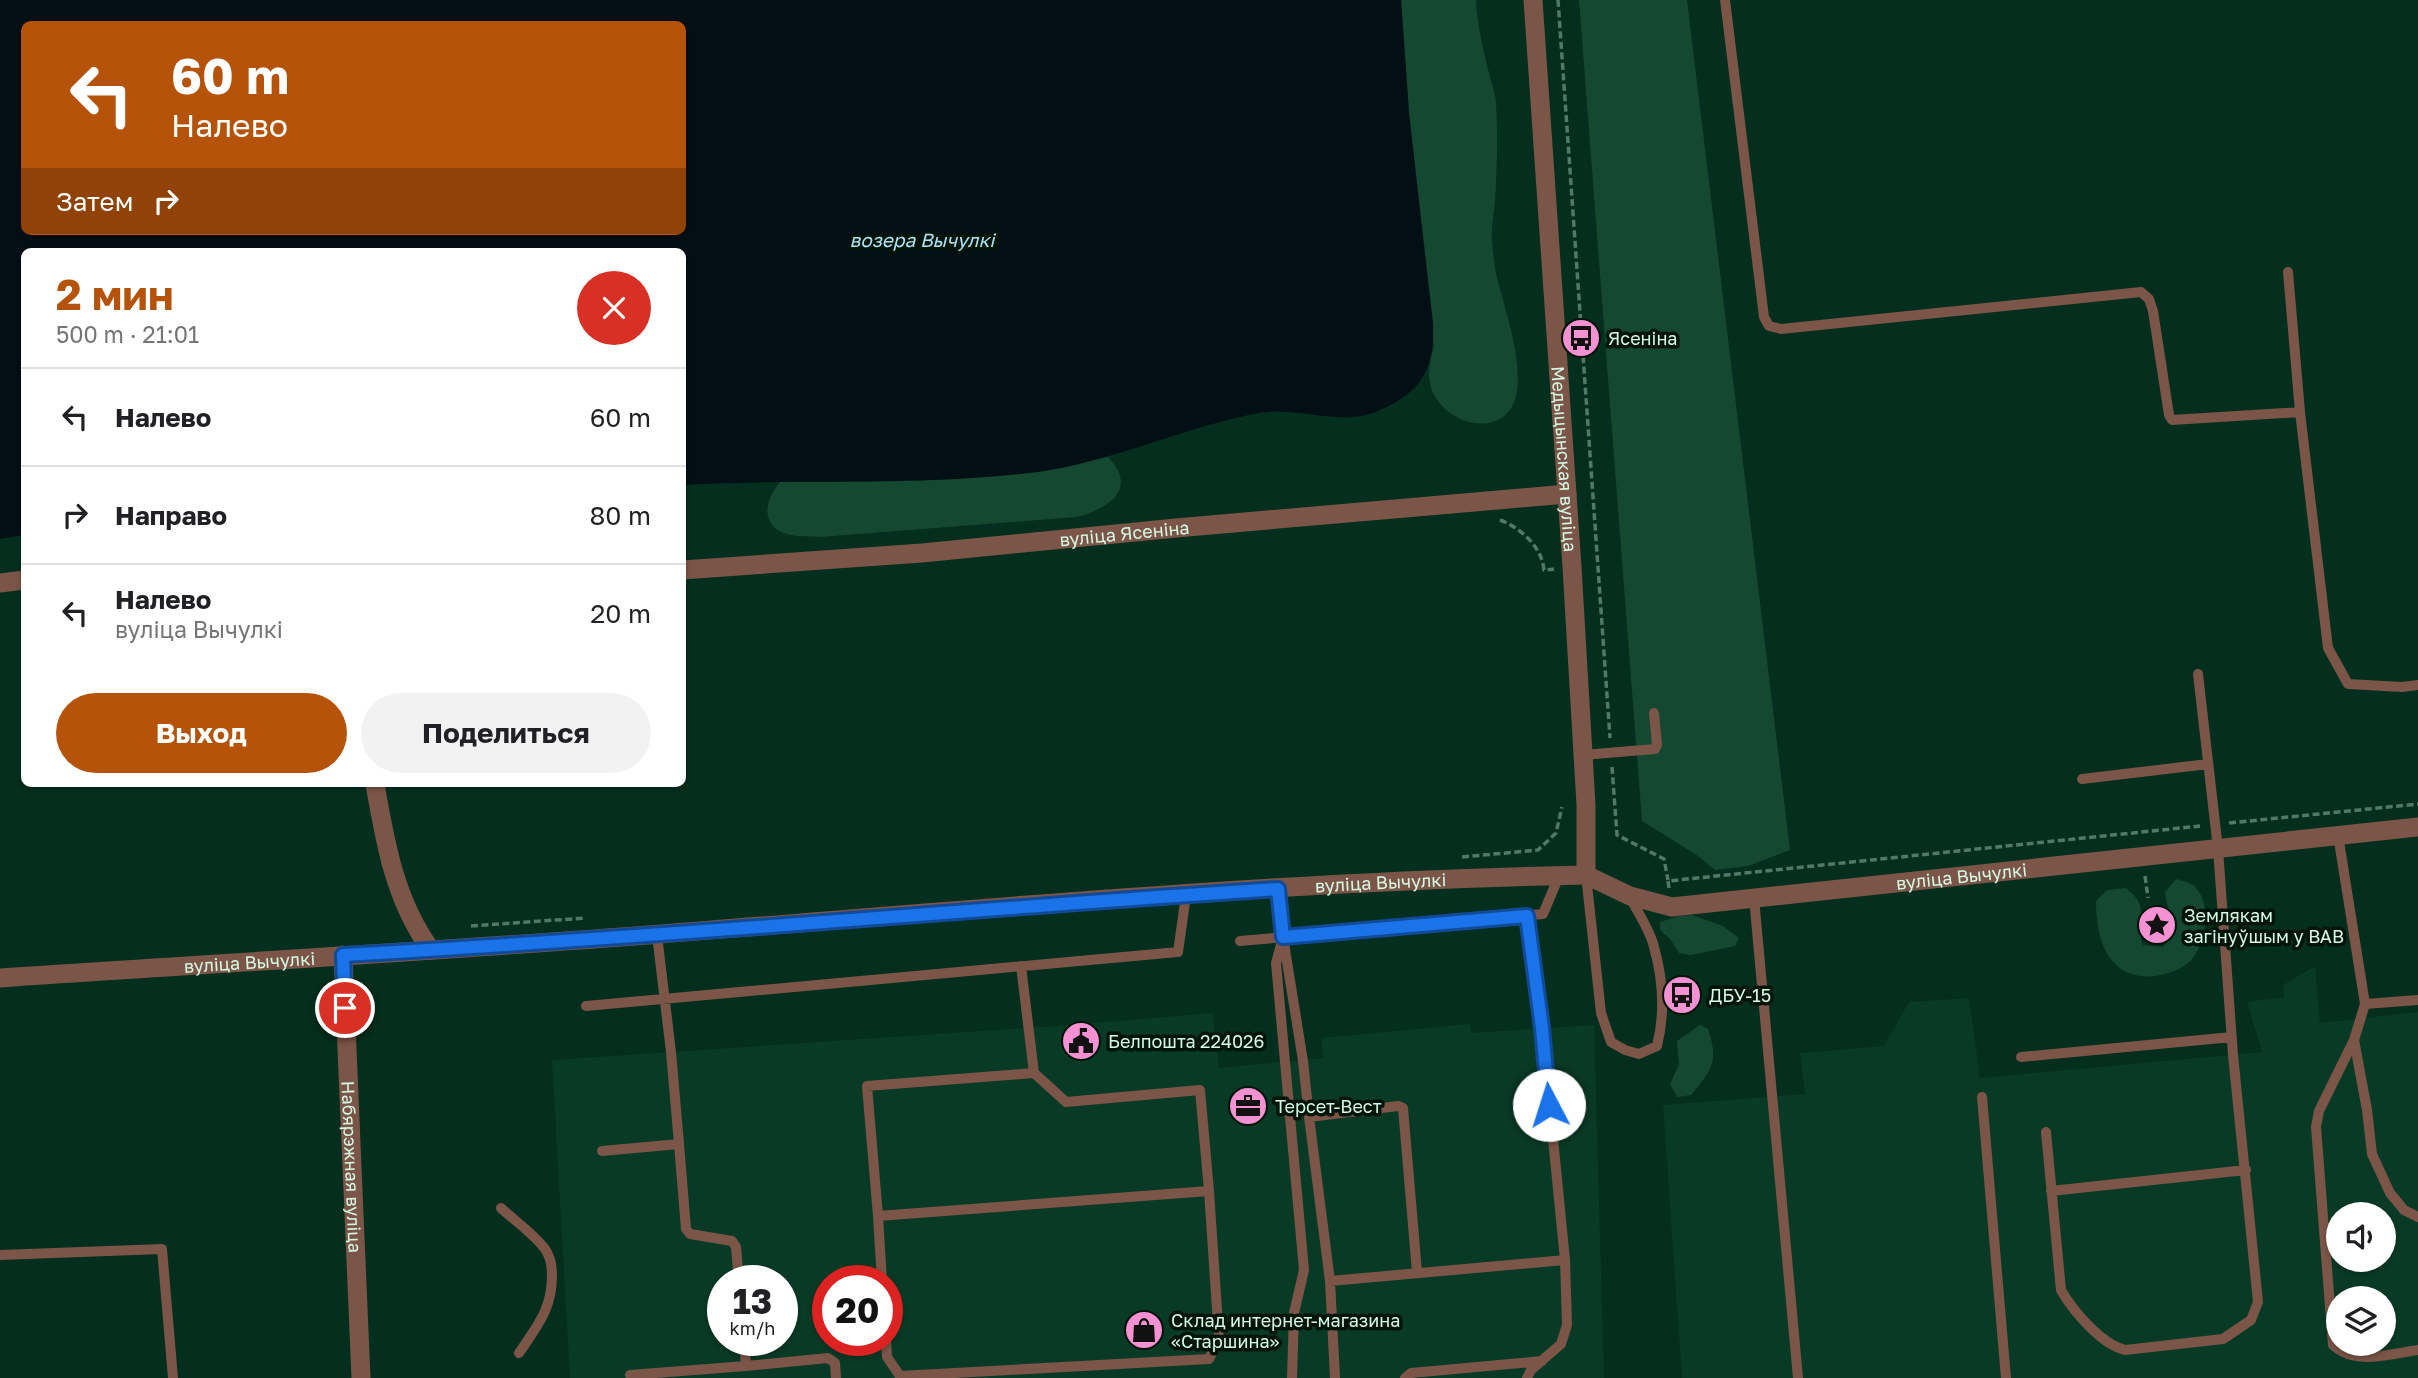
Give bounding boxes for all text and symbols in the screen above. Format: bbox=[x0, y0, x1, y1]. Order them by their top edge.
text: 60 m bbox=[171, 46, 289, 105]
icon: left bbox=[56, 49, 147, 140]
text: Налево bbox=[171, 106, 288, 144]
icon: right bbox=[147, 182, 185, 220]
text: Затем bbox=[56, 186, 133, 217]
water label: возера Вычулкі bbox=[850, 228, 996, 251]
text: 2 мин bbox=[56, 269, 174, 319]
button: close bbox=[577, 271, 651, 345]
bus stop icon: Ясеніна bbox=[1560, 317, 1602, 359]
text: 500 m · 21:01 bbox=[56, 320, 199, 348]
place label: Ясеніна bbox=[1608, 327, 1678, 349]
street label: Медыцынская вуліца bbox=[1547, 365, 1582, 553]
icon: left bbox=[56, 398, 94, 436]
text: Налево bbox=[115, 402, 211, 433]
text: 60 m bbox=[590, 402, 651, 433]
icon: right bbox=[56, 496, 94, 534]
text: Направо bbox=[115, 500, 227, 531]
text: 80 m bbox=[590, 500, 651, 531]
street label: вуліца Ясеніна bbox=[1058, 516, 1190, 550]
text: Налево bbox=[115, 584, 211, 615]
icon: left bbox=[56, 594, 94, 632]
text: 20 m bbox=[590, 598, 651, 629]
text: вуліца Вычулкі bbox=[115, 615, 283, 643]
button: Выход bbox=[56, 693, 347, 773]
button: Поделиться bbox=[361, 693, 651, 773]
street label: вуліца Вычулкі bbox=[1895, 858, 2028, 894]
street label: вуліца Вычулкі bbox=[1314, 868, 1447, 896]
place icon: Землякам загінуўшым у ВАВ bbox=[2136, 904, 2178, 946]
place label: Землякам загінуўшым у ВАВ bbox=[2184, 904, 2344, 947]
street label: вуліца Вычулкі bbox=[183, 947, 316, 977]
bus stop icon: ДБУ-15 bbox=[1661, 974, 1703, 1016]
pin bbox=[315, 978, 375, 1038]
place label: ДБУ-15 bbox=[1709, 984, 1771, 1006]
icon: arrive bbox=[326, 989, 364, 1027]
public building icon: Белпошта 224026 bbox=[1060, 1020, 1102, 1062]
place label: Белпошта 224026 bbox=[1108, 1030, 1264, 1052]
position arrow bbox=[1512, 1068, 1586, 1142]
street label: Набярэжная вуліца bbox=[337, 1080, 367, 1253]
office icon: Терсет-Вест bbox=[1227, 1085, 1269, 1127]
place label: Терсет-Вест bbox=[1275, 1095, 1382, 1117]
map controls bbox=[2326, 1202, 2396, 1356]
button: sound bbox=[2326, 1202, 2396, 1272]
speed limit sign: 20 bbox=[812, 1265, 903, 1356]
text: 13 bbox=[733, 1280, 772, 1322]
button: layers bbox=[2326, 1286, 2396, 1356]
shop icon: Склад интернет-магазина «Старшина» bbox=[1123, 1309, 1165, 1351]
place label: Склад интернет-магазина «Старшина» bbox=[1171, 1309, 1400, 1352]
text: km/h bbox=[730, 1317, 775, 1339]

